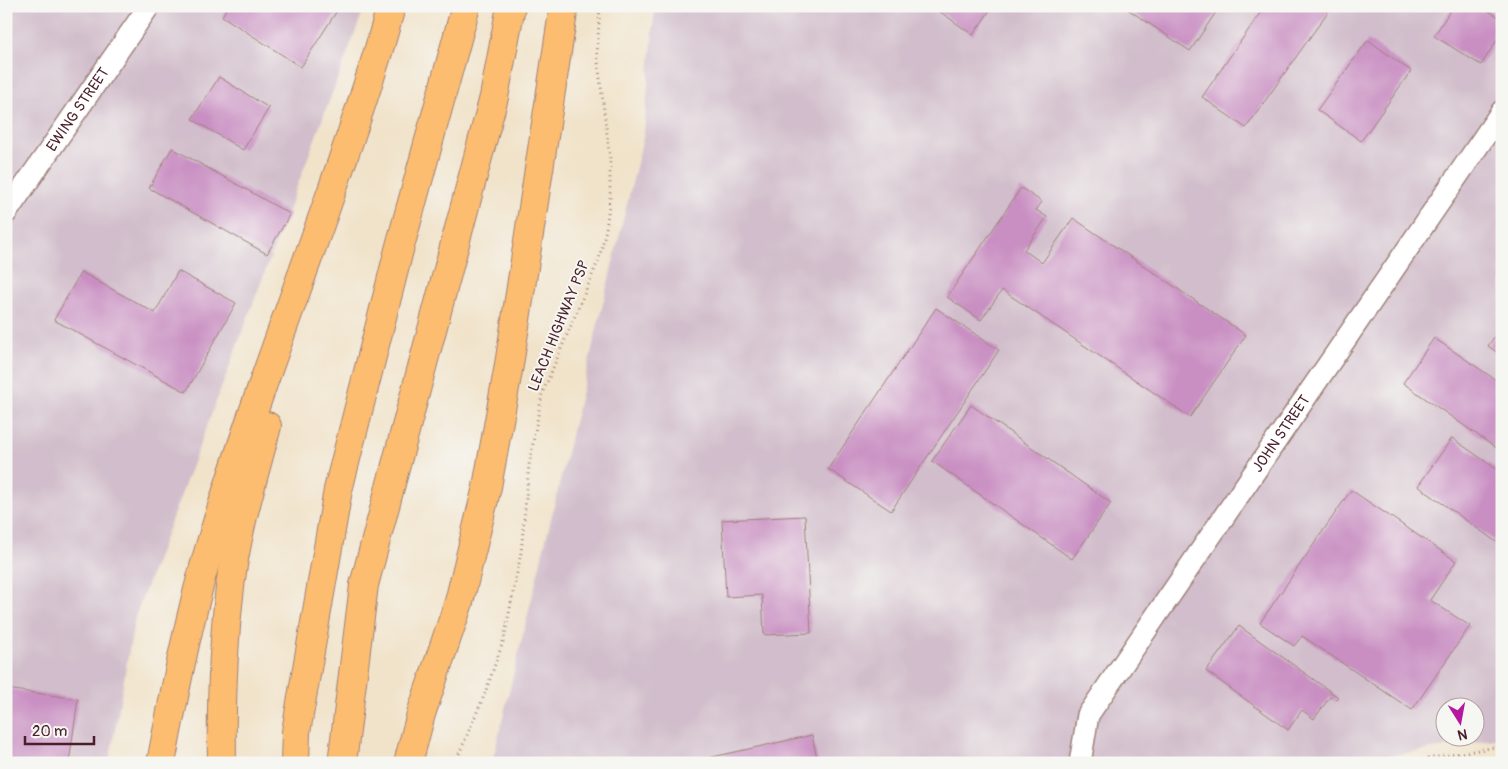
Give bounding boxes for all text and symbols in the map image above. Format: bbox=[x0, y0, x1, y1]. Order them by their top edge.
street label: EWING STREET bbox=[42, 64, 113, 155]
street label: LEACH HIGHWAY PSP bbox=[524, 258, 594, 394]
street label: JOHN STREET bbox=[1248, 391, 1314, 476]
north arrow bbox=[1436, 696, 1486, 746]
scale bar bbox=[25, 714, 94, 746]
text: 20 m bbox=[32, 722, 67, 741]
text: N bbox=[1456, 725, 1469, 744]

